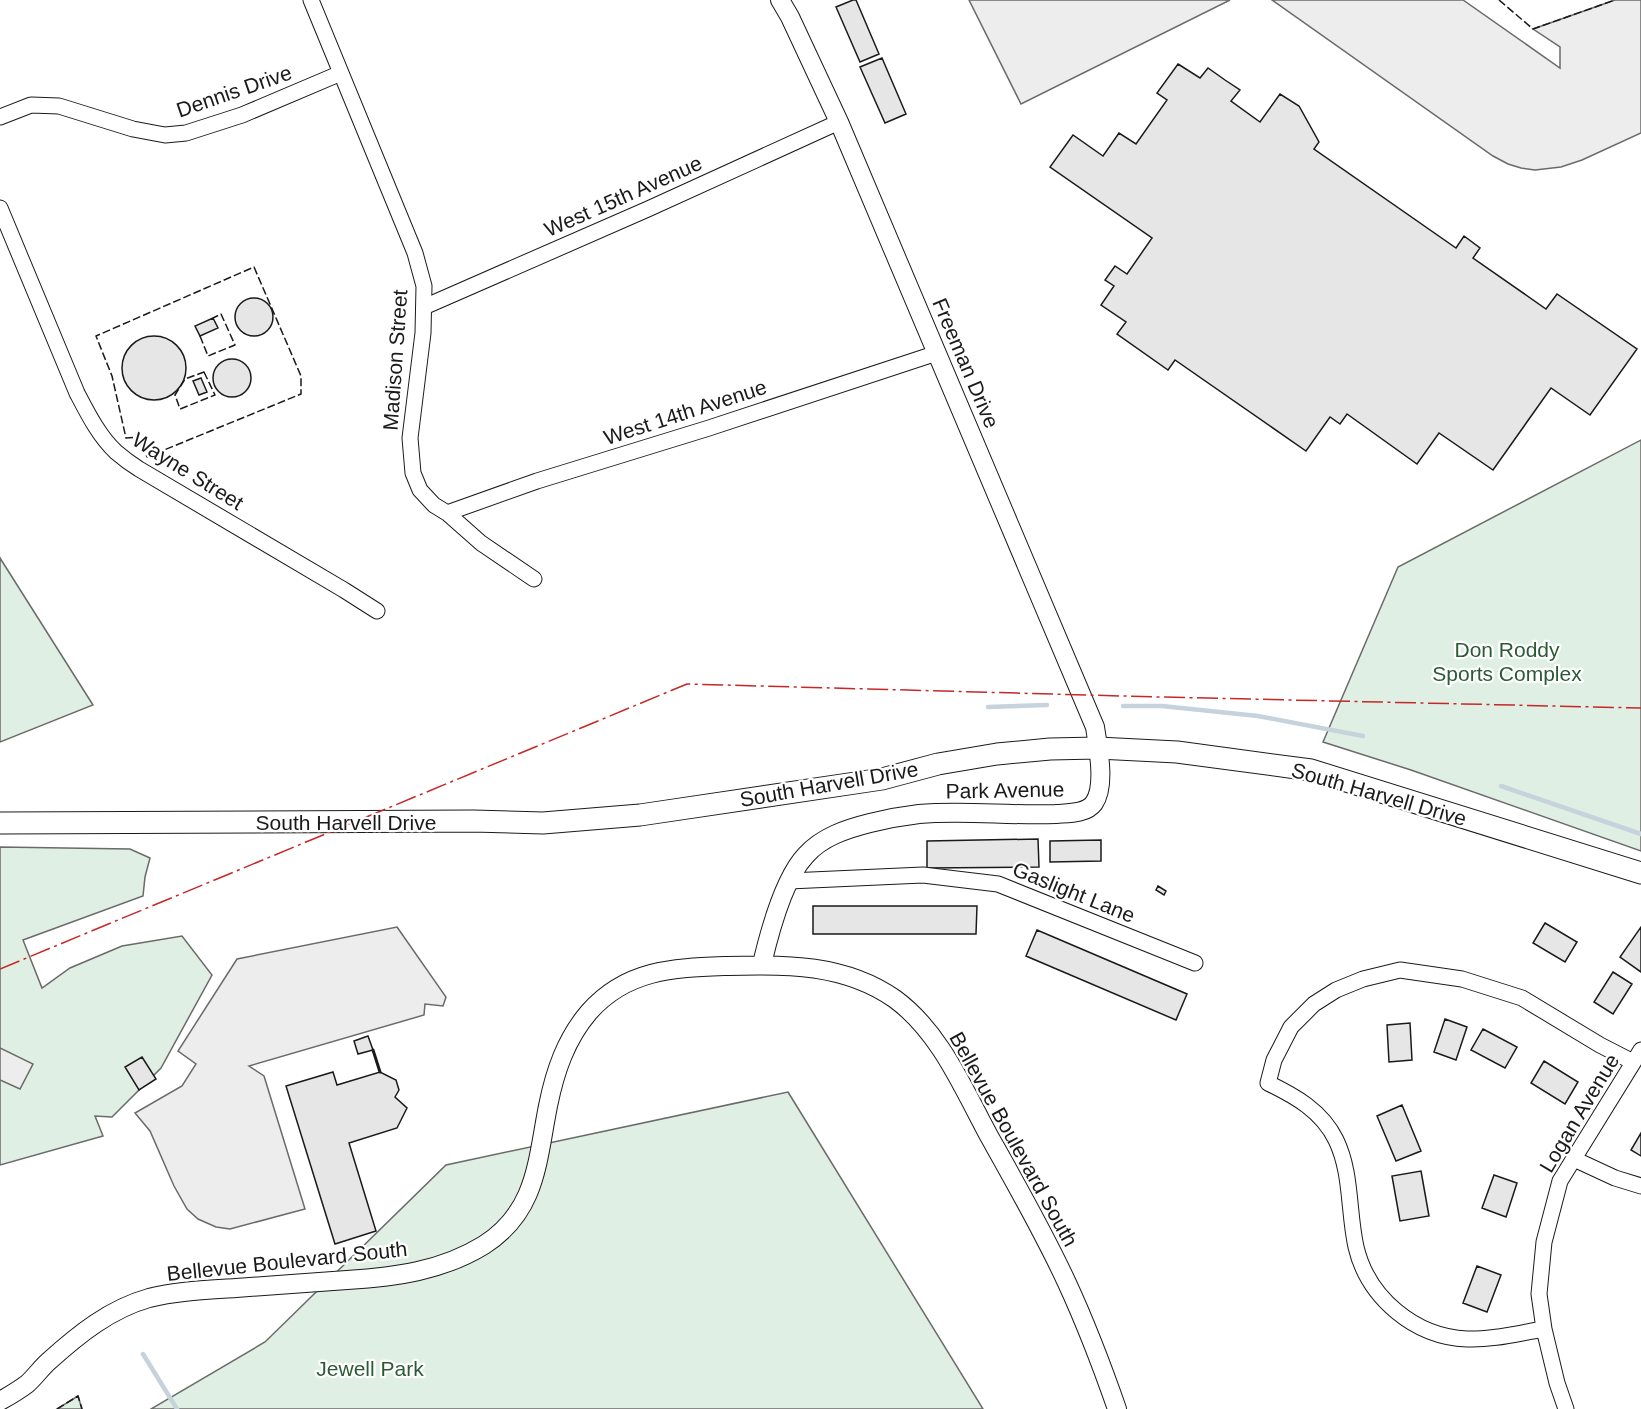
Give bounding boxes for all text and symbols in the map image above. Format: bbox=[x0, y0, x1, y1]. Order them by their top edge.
street label: Dennis Drive bbox=[173, 61, 295, 121]
street label: West 15th Avenue bbox=[541, 151, 705, 241]
street label: Madison Street bbox=[379, 289, 411, 431]
street label: Freeman Drive bbox=[928, 295, 1004, 431]
street label: West 14th Avenue bbox=[601, 375, 769, 449]
street label: Wayne Street bbox=[128, 428, 248, 514]
park label: Don Roddy Sports Complex bbox=[1432, 638, 1582, 685]
street label: South Harvell Drive bbox=[738, 757, 920, 811]
street label: South Harvell Drive bbox=[1289, 758, 1469, 830]
street label: Park Avenue bbox=[945, 777, 1065, 803]
street label: South Harvell Drive bbox=[256, 811, 436, 834]
street label: Gaslight Lane bbox=[1010, 857, 1138, 927]
street label: Bellevue Boulevard South bbox=[945, 1028, 1083, 1250]
street label: Logan Avenue bbox=[1535, 1050, 1623, 1176]
street label: Bellevue Boulevard South bbox=[166, 1237, 408, 1285]
park label: Jewell Park bbox=[316, 1357, 424, 1380]

